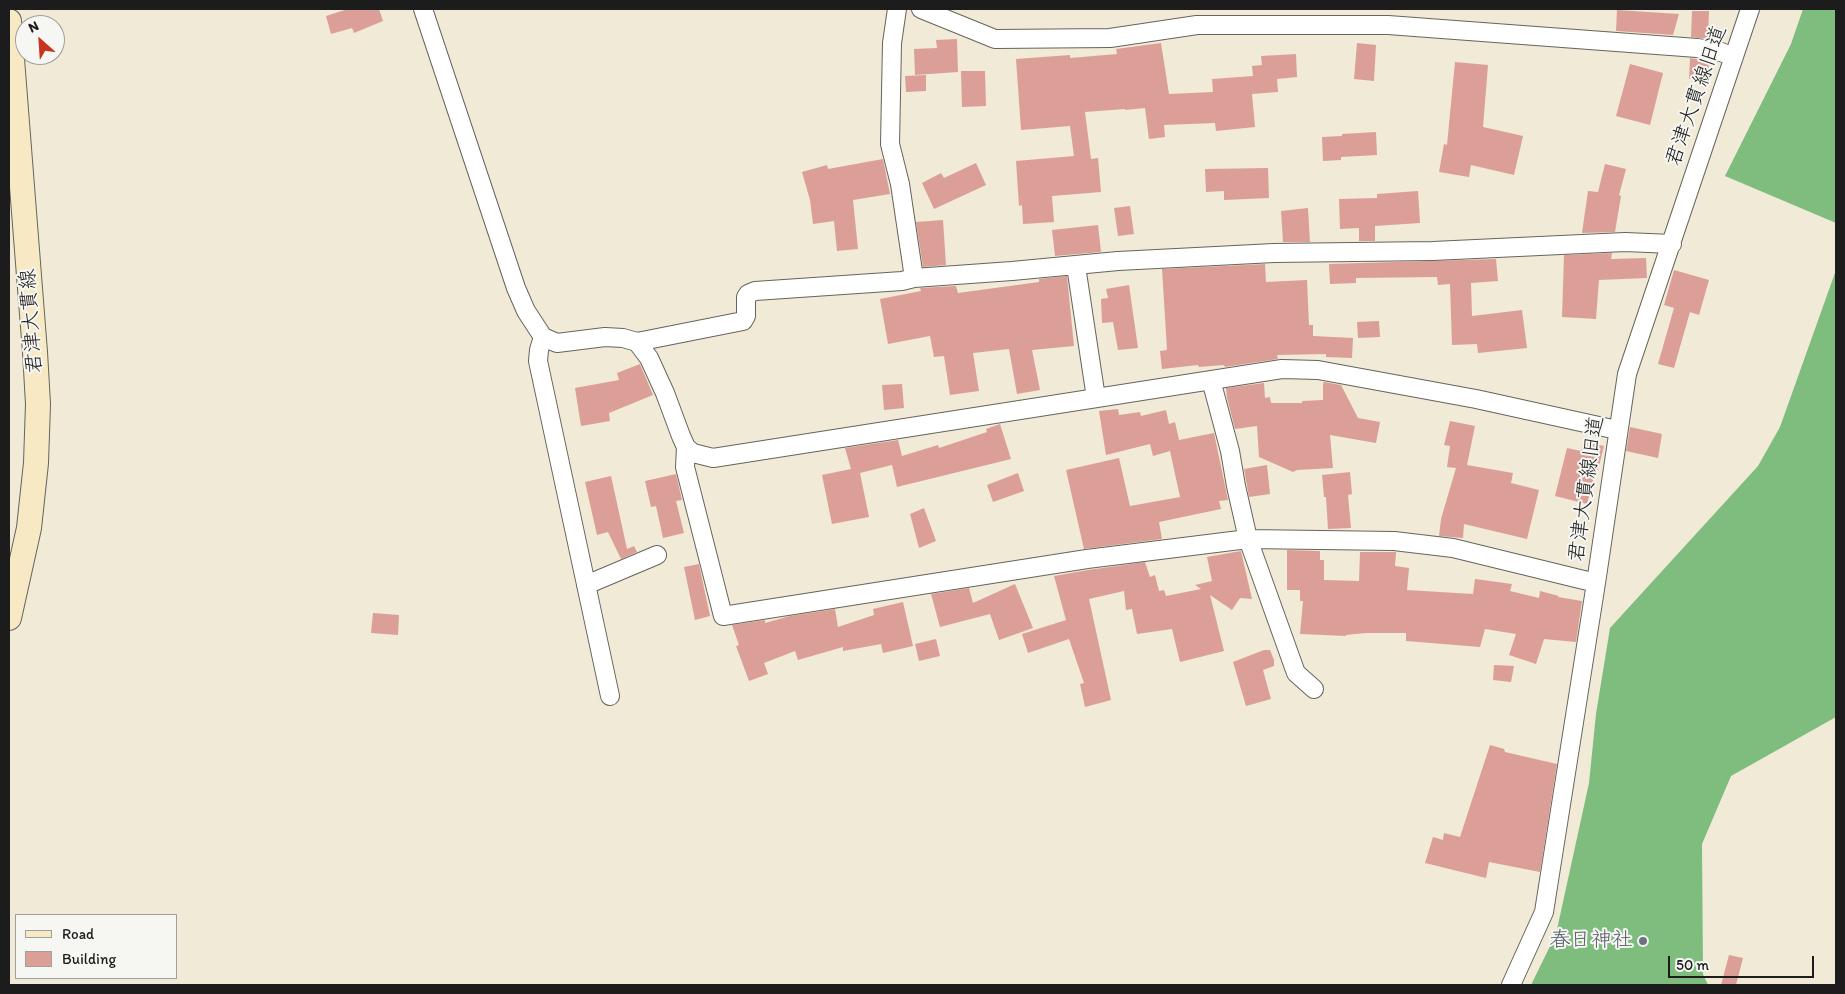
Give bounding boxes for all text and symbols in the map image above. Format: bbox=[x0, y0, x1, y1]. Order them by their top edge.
north arrow bbox=[15, 15, 65, 65]
text: N bbox=[26, 17, 42, 37]
street label: 君津大貫線旧道 bbox=[1661, 22, 1733, 170]
street label: 君津大貫線 bbox=[16, 268, 48, 374]
street label: 君津大貫線旧道 bbox=[1564, 414, 1610, 564]
legend bbox=[15, 914, 178, 979]
text: Road bbox=[62, 925, 94, 943]
place label: 春日神社 bbox=[1549, 928, 1633, 954]
marker: 春日神社 bbox=[1637, 935, 1649, 947]
scale bar bbox=[1670, 946, 1816, 978]
text: Building bbox=[62, 950, 116, 968]
text: 50 m bbox=[1676, 956, 1709, 974]

